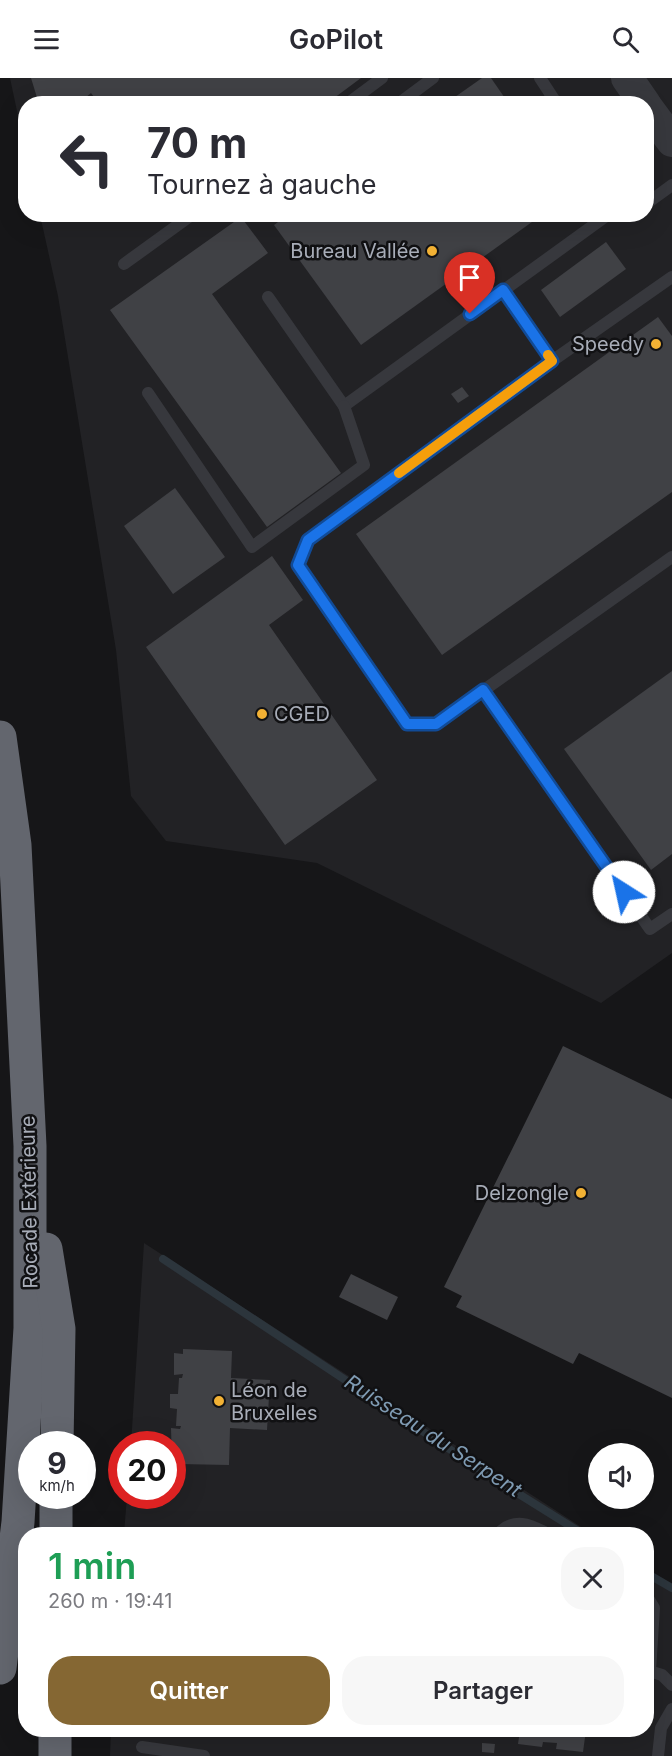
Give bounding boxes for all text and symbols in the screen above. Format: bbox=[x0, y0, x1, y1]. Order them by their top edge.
icon: menu bbox=[30, 23, 63, 56]
text: GoPilot bbox=[289, 23, 383, 56]
icon: search bbox=[609, 23, 642, 56]
text: 70 m bbox=[147, 117, 247, 168]
icon: left bbox=[48, 120, 126, 198]
text: Tournez à gauche bbox=[147, 168, 376, 201]
place label: Bureau Vallée bbox=[290, 239, 420, 263]
marker: Bureau Vallée bbox=[425, 244, 439, 258]
pin bbox=[444, 252, 495, 314]
icon: arrive bbox=[453, 261, 486, 294]
place label: Speedy bbox=[572, 332, 644, 356]
marker: Speedy bbox=[649, 337, 663, 351]
place label: CGED bbox=[274, 702, 330, 726]
marker: CGED bbox=[255, 707, 269, 721]
position arrow bbox=[592, 860, 656, 924]
street label: Rocade Extérieure bbox=[15, 1115, 43, 1289]
place label: Delzongle bbox=[475, 1181, 569, 1205]
marker: Delzongle bbox=[574, 1186, 588, 1200]
water label: Ruisseau du Serpent bbox=[340, 1369, 527, 1503]
place label: Léon de Bruxelles bbox=[231, 1378, 317, 1425]
marker: Léon de Bruxelles bbox=[212, 1394, 226, 1408]
speed limit sign: 20 bbox=[108, 1431, 186, 1509]
map controls bbox=[588, 1443, 654, 1509]
button: sound bbox=[588, 1443, 654, 1509]
text: 9 bbox=[47, 1445, 67, 1481]
text: km/h bbox=[39, 1476, 75, 1495]
text: 1 min bbox=[48, 1544, 136, 1588]
button: close bbox=[561, 1547, 624, 1610]
text: 260 m · 19:41 bbox=[48, 1589, 172, 1613]
button: Quitter bbox=[48, 1656, 330, 1725]
button: Partager bbox=[342, 1656, 624, 1725]

